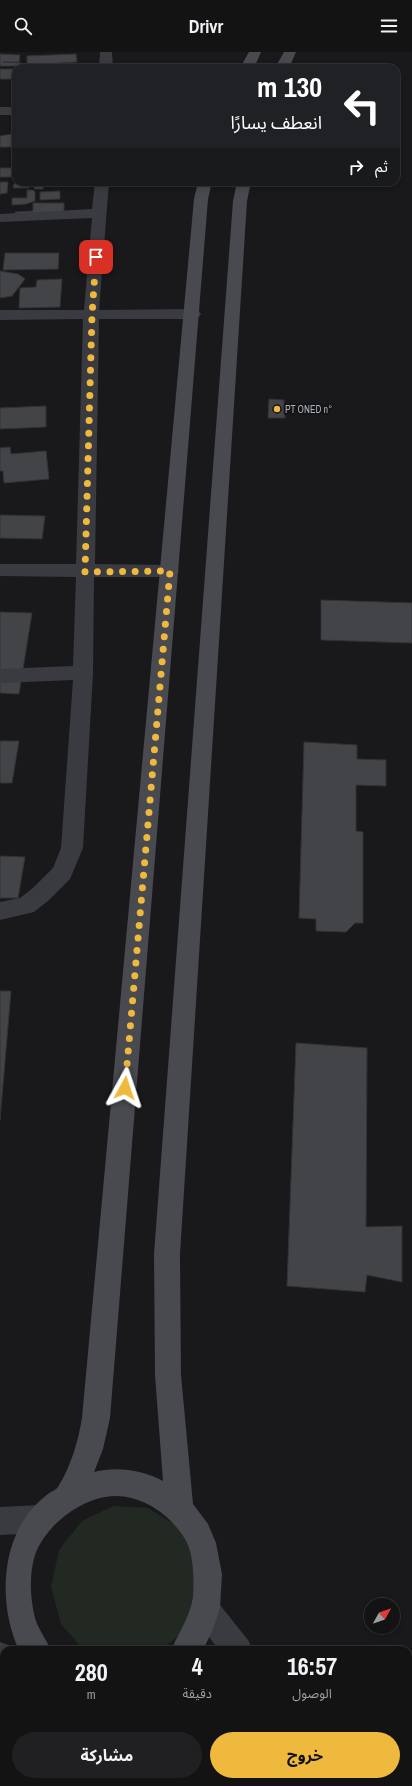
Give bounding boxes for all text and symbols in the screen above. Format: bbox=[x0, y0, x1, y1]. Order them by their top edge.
text: Drivr bbox=[189, 14, 223, 39]
icon: search bbox=[12, 15, 34, 37]
icon: menu bbox=[378, 15, 400, 37]
text: 130 m bbox=[257, 68, 322, 106]
icon: left bbox=[336, 80, 388, 132]
text: انعطف يسارًا bbox=[230, 110, 322, 135]
icon: right bbox=[345, 156, 367, 178]
text: ثم bbox=[375, 156, 388, 177]
pin bbox=[79, 240, 113, 274]
icon: arrive bbox=[85, 246, 107, 268]
place label: PT ONED n° bbox=[285, 403, 332, 416]
marker: PT ONED n° bbox=[272, 404, 282, 414]
position arrow bbox=[104, 1067, 146, 1109]
north arrow bbox=[364, 1598, 400, 1634]
map controls bbox=[364, 1598, 400, 1634]
text: 4 bbox=[192, 1650, 203, 1682]
text: 16:57 bbox=[287, 1650, 337, 1682]
text: 280 bbox=[75, 1656, 108, 1688]
text: دقيقة bbox=[182, 1685, 212, 1702]
text: الوصول bbox=[292, 1685, 332, 1702]
text: m bbox=[87, 1686, 96, 1703]
button: مشاركة bbox=[12, 1732, 202, 1778]
button: خروج bbox=[210, 1732, 400, 1778]

